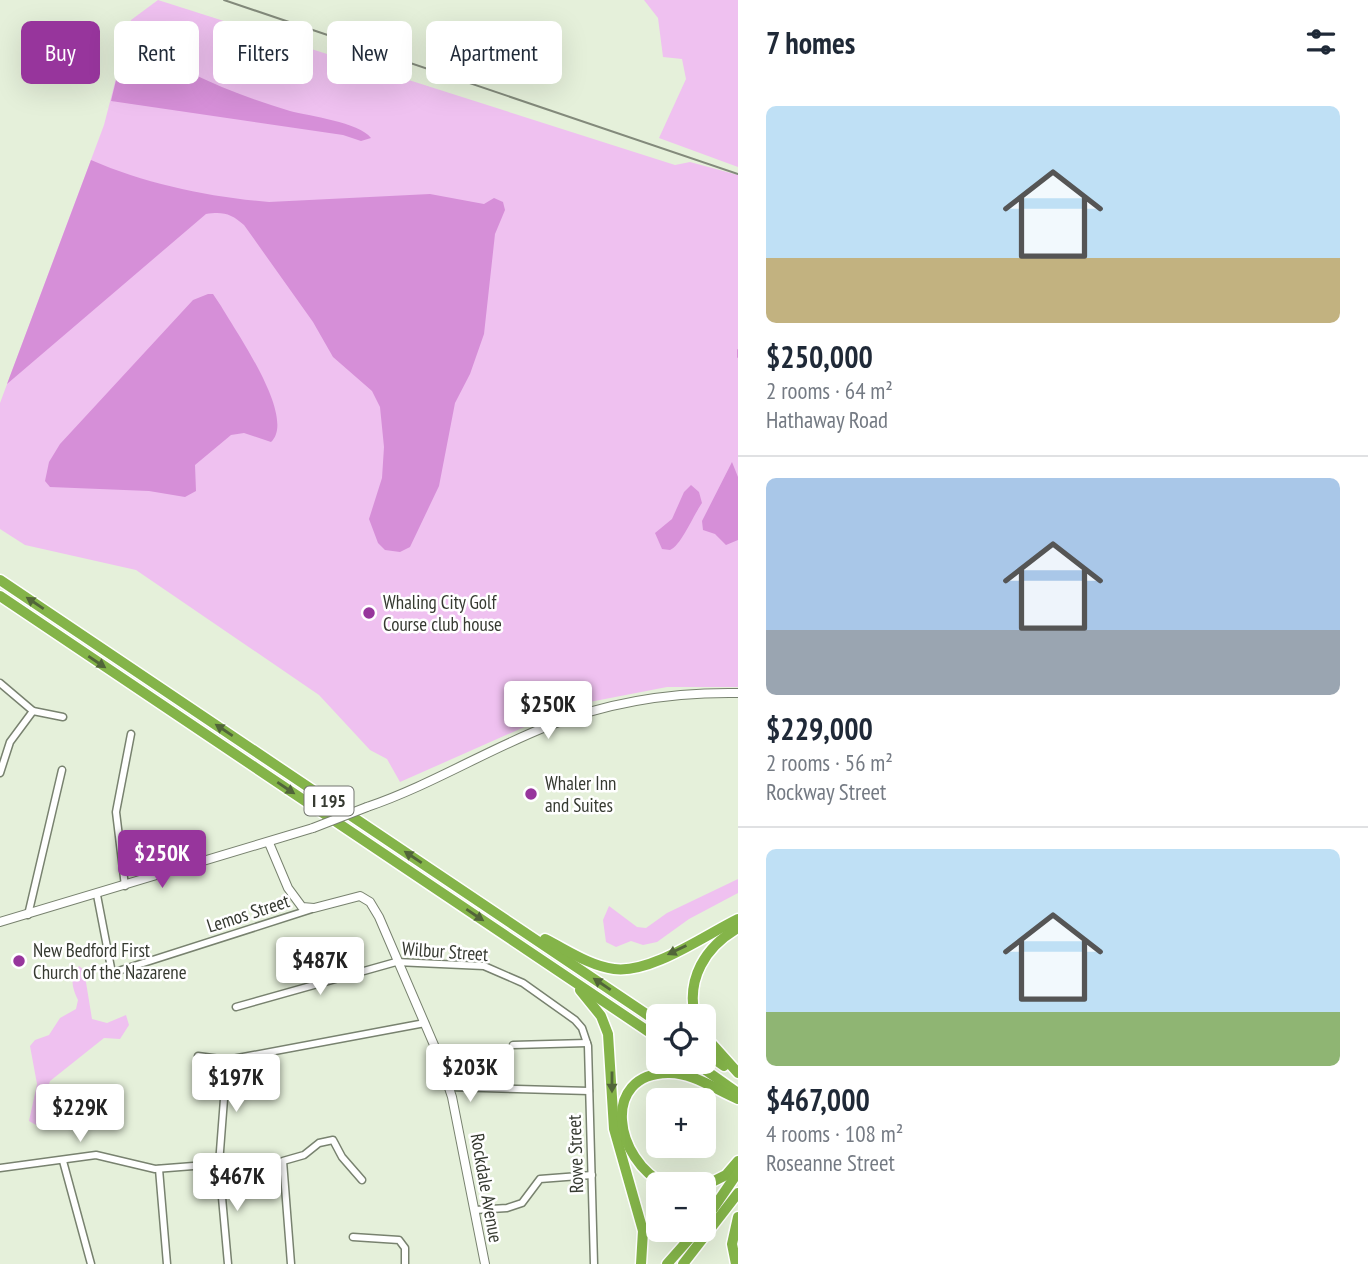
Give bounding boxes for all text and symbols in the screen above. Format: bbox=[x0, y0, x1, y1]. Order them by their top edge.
chip: Buy bbox=[21, 21, 100, 84]
chip: Rent bbox=[114, 21, 199, 84]
chip: Filters bbox=[213, 21, 313, 84]
chip: New bbox=[327, 21, 412, 84]
chip: Apartment bbox=[426, 21, 562, 84]
text: 7 homes bbox=[766, 23, 855, 62]
icon: filters bbox=[1302, 23, 1340, 61]
icon: home bbox=[990, 151, 1116, 277]
text: $250,000 bbox=[766, 337, 873, 376]
text: 2 rooms · 64 m² bbox=[766, 376, 893, 405]
text: Hathaway Road bbox=[766, 405, 888, 434]
icon: home bbox=[990, 523, 1116, 649]
place label: Whaling City Golf Course club house bbox=[383, 590, 502, 636]
one-way arrow bbox=[26, 596, 44, 610]
marker: Whaling City Golf Course club house bbox=[361, 605, 377, 621]
one-way arrow bbox=[88, 655, 106, 669]
pin: $250K bbox=[499, 682, 597, 741]
text: $250K bbox=[520, 689, 576, 718]
text: $229,000 bbox=[766, 709, 873, 748]
one-way arrow bbox=[215, 723, 233, 737]
text: 2 rooms · 56 m² bbox=[766, 748, 893, 777]
place label: Whaler Inn and Suites bbox=[545, 771, 616, 817]
text: Rockway Street bbox=[766, 777, 886, 806]
one-way arrow bbox=[277, 781, 295, 795]
road number: I 195 bbox=[304, 786, 354, 816]
marker: Whaler Inn and Suites bbox=[523, 786, 539, 802]
pin: $250K bbox=[113, 830, 211, 890]
text: $250K bbox=[134, 838, 190, 867]
one-way arrow bbox=[403, 850, 423, 863]
street label: Lemos Street bbox=[204, 888, 293, 938]
icon: home bbox=[990, 894, 1116, 1020]
one-way arrow bbox=[466, 908, 484, 922]
street label: Wilbur Street bbox=[401, 936, 490, 966]
pin: $487K bbox=[271, 937, 369, 997]
place label: New Bedford First Church of the Nazarene bbox=[33, 938, 187, 984]
text: $487K bbox=[292, 945, 348, 974]
one-way arrow bbox=[667, 945, 687, 956]
marker: New Bedford First Church of the Nazarene bbox=[11, 953, 27, 969]
one-way arrow bbox=[592, 978, 611, 991]
map controls bbox=[646, 1004, 716, 1242]
button: locate bbox=[646, 1004, 716, 1074]
pin: $203K bbox=[421, 1044, 519, 1104]
text: $203K bbox=[442, 1052, 498, 1081]
pin: $197K bbox=[187, 1054, 285, 1114]
text: $197K bbox=[208, 1062, 264, 1091]
one-way arrow bbox=[606, 1071, 617, 1093]
text: $467,000 bbox=[766, 1080, 870, 1119]
pin: $229K bbox=[31, 1084, 129, 1144]
button: + bbox=[646, 1088, 716, 1158]
text: $229K bbox=[52, 1092, 108, 1121]
street label: Rowe Street bbox=[562, 1114, 588, 1194]
text: 4 rooms · 108 m² bbox=[766, 1119, 903, 1148]
street label: Rockdale Avenue bbox=[466, 1132, 508, 1245]
text: Roseanne Street bbox=[766, 1148, 895, 1177]
pin: $467K bbox=[188, 1154, 286, 1213]
text: $467K bbox=[209, 1161, 265, 1190]
button: − bbox=[646, 1172, 716, 1242]

